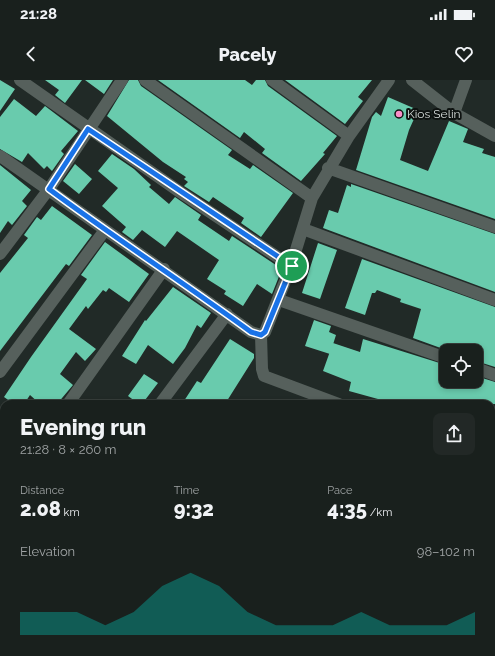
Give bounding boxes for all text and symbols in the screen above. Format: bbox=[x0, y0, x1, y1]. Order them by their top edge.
text: 21:28 bbox=[20, 5, 57, 23]
icon: back bbox=[20, 43, 42, 65]
icon: heart bbox=[453, 43, 475, 65]
text: Pacely bbox=[218, 44, 277, 65]
place label: Kios Selin bbox=[407, 107, 461, 121]
marker: Kios Selin bbox=[394, 109, 404, 119]
pin bbox=[275, 249, 309, 283]
icon: arrive bbox=[281, 255, 303, 277]
map controls bbox=[439, 344, 483, 388]
button: locate bbox=[439, 344, 483, 388]
button: share bbox=[433, 413, 475, 455]
text: Evening run bbox=[20, 414, 146, 440]
text: 21:28 · 8 × 260 m bbox=[20, 442, 116, 457]
text: Distance bbox=[20, 484, 64, 497]
text: Time bbox=[174, 484, 199, 497]
text: Pace bbox=[327, 484, 353, 497]
text: 2.08 bbox=[20, 497, 61, 521]
text: 9:32 bbox=[174, 497, 214, 521]
text: 4:35 bbox=[327, 497, 367, 521]
text: km bbox=[61, 506, 80, 519]
text: /km bbox=[367, 506, 392, 519]
text: Elevation bbox=[20, 544, 75, 559]
text: 98–102 m bbox=[417, 544, 475, 559]

